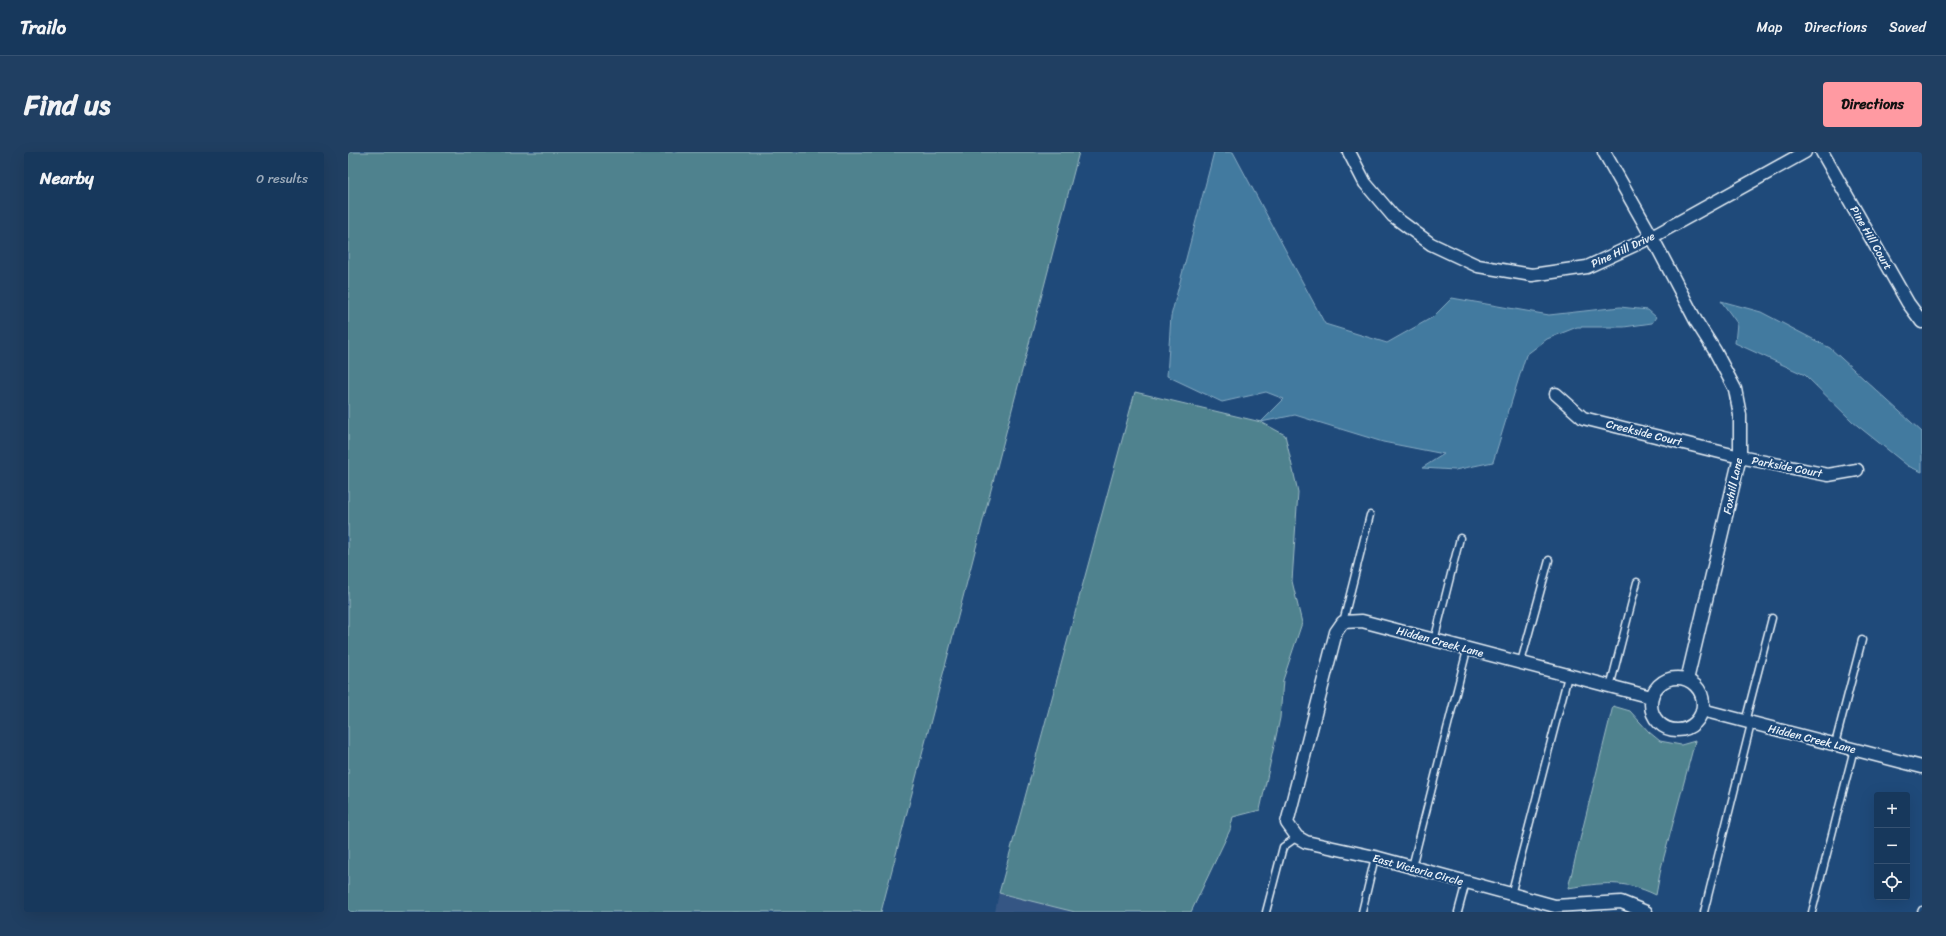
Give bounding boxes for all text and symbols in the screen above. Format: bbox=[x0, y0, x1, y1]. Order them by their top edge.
text: Trailo bbox=[20, 11, 66, 44]
text: Map bbox=[1756, 15, 1782, 40]
text: Directions bbox=[1804, 15, 1867, 40]
text: Saved bbox=[1889, 15, 1926, 40]
text: Find us bbox=[24, 80, 111, 129]
button: Directions bbox=[1823, 82, 1922, 127]
text: Nearby bbox=[40, 163, 94, 193]
text: 0 results bbox=[256, 167, 308, 190]
street label: Pine Hill Court bbox=[1845, 202, 1897, 274]
street label: Pine Hill Drive bbox=[1588, 227, 1659, 273]
street label: Creekside Court bbox=[1604, 414, 1685, 452]
street label: Parkside Court bbox=[1750, 451, 1824, 483]
street label: Foxhill Lane bbox=[1718, 456, 1748, 516]
street label: Hidden Creek Lane bbox=[1394, 621, 1487, 663]
street label: Hidden Creek Lane bbox=[1766, 719, 1859, 759]
map controls bbox=[1874, 792, 1910, 900]
button: + bbox=[1874, 792, 1910, 828]
button: − bbox=[1874, 828, 1910, 864]
street label: East Victoria Circle bbox=[1370, 849, 1466, 891]
button: locate bbox=[1874, 864, 1910, 900]

